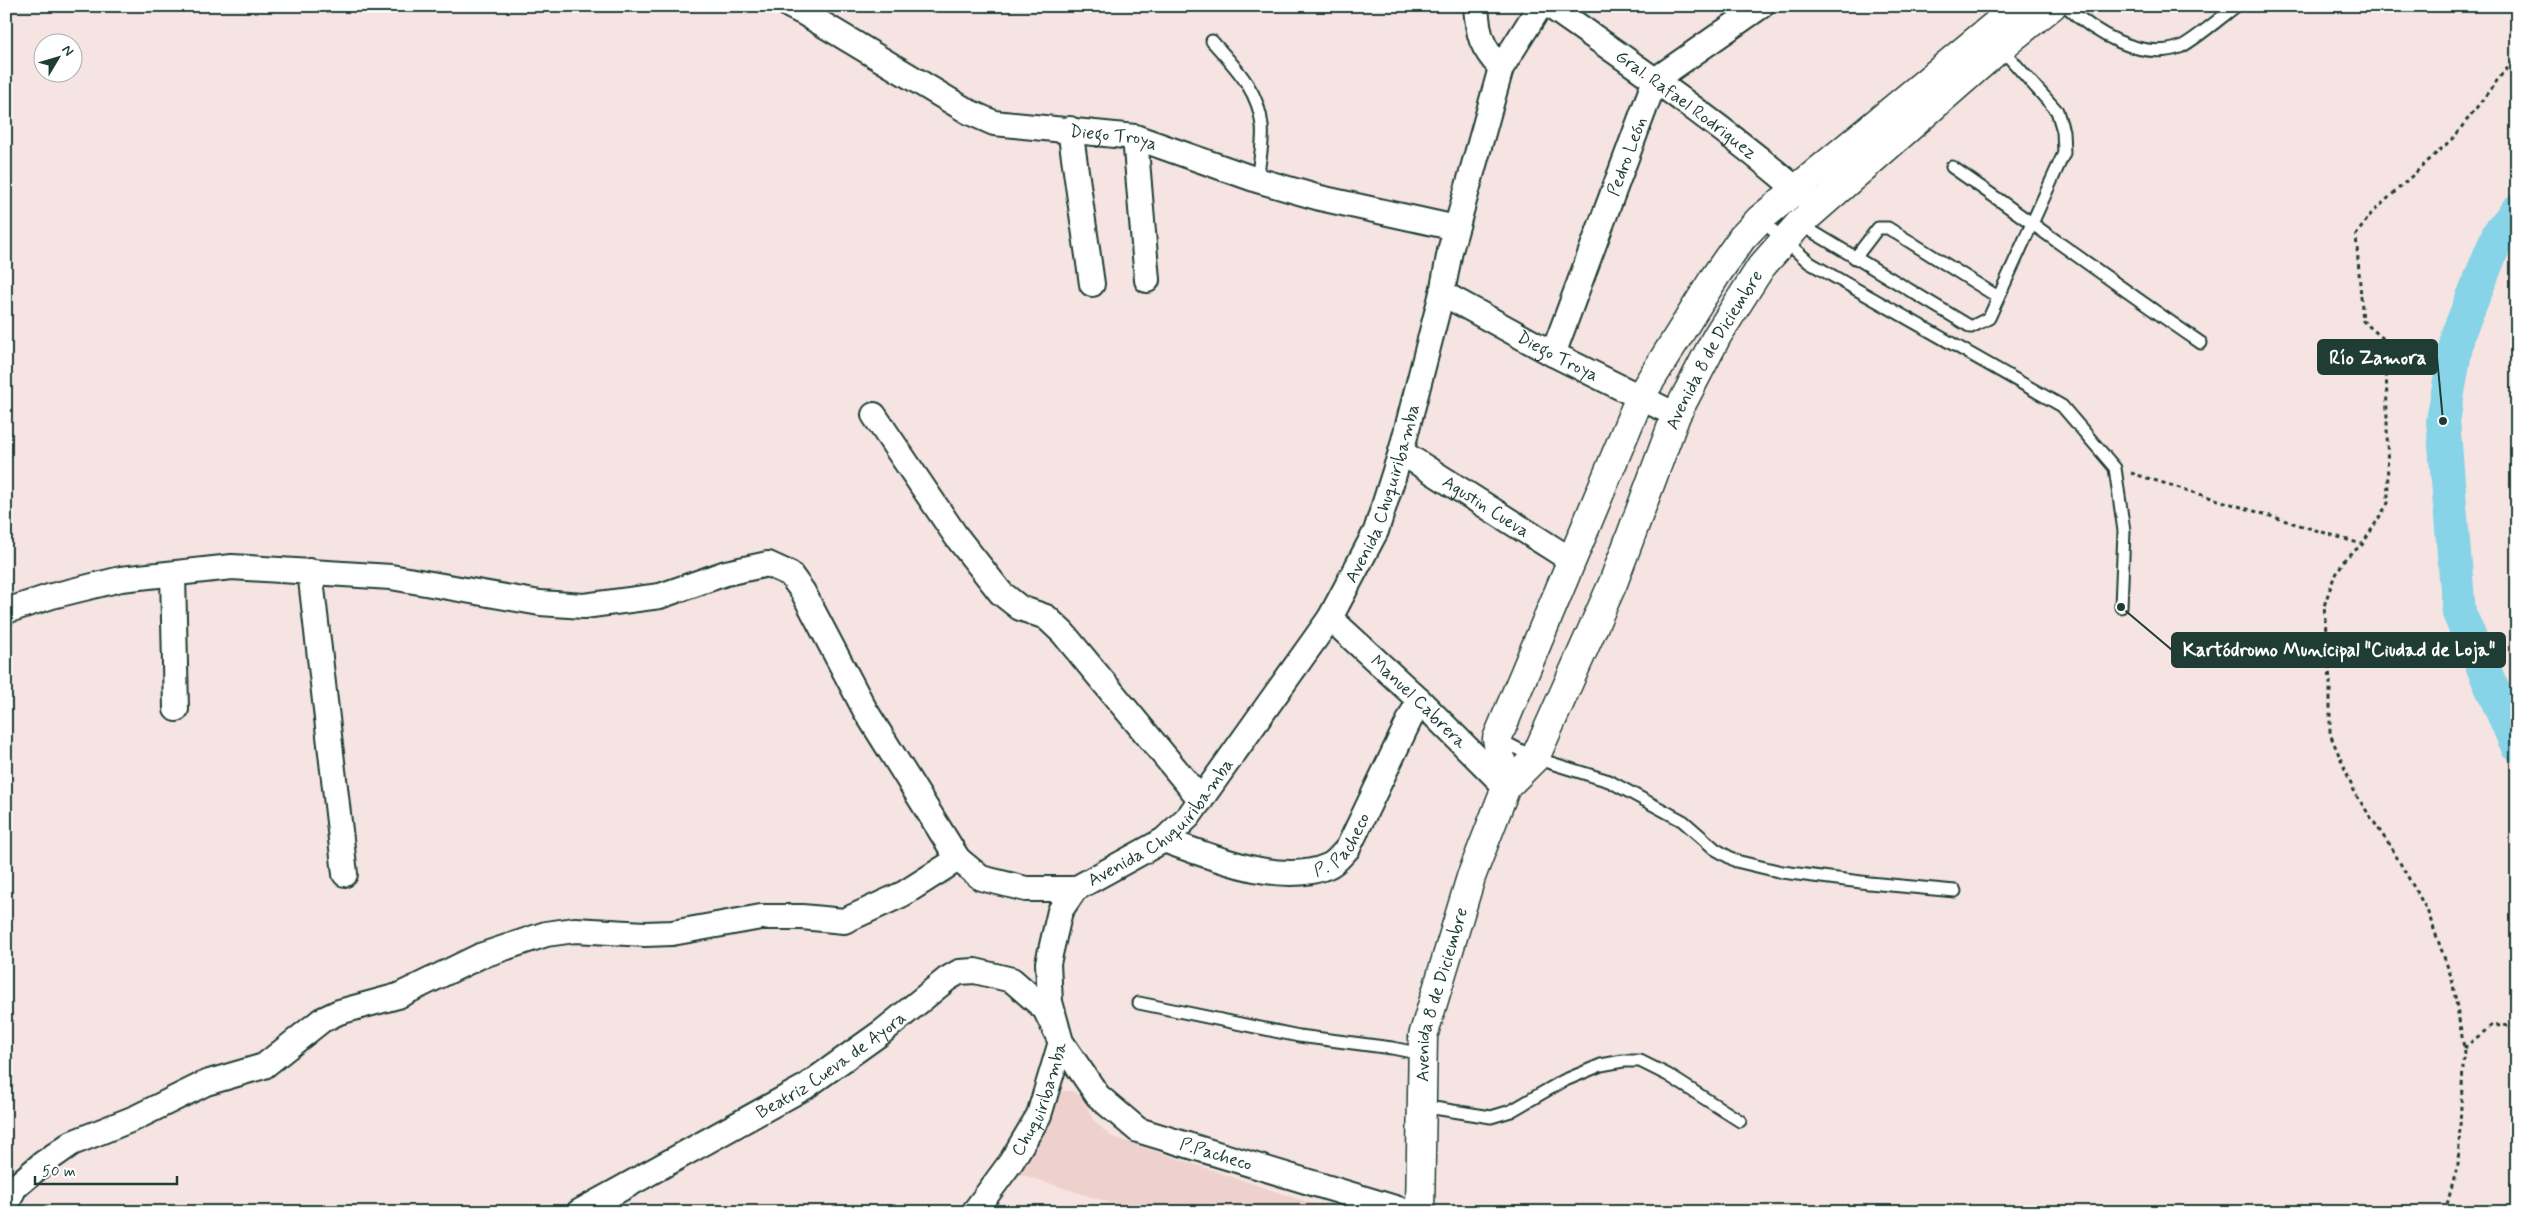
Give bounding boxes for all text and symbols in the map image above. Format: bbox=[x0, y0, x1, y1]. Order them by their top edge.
north arrow bbox=[32, 32, 82, 82]
text: N bbox=[57, 41, 77, 60]
street label: Gral. Rafael Rodriguez bbox=[1610, 45, 1762, 165]
street label: Pedro León bbox=[1602, 113, 1653, 200]
street label: Diego Troya bbox=[1069, 120, 1161, 157]
street label: Avenida 8 de Diciembre bbox=[1661, 266, 1769, 433]
street label: Diego Troya bbox=[1513, 326, 1602, 388]
callout: Río Zamora bbox=[2318, 340, 2437, 374]
text: Río Zamora bbox=[2329, 346, 2427, 371]
street label: Avenida Chuquiribamba bbox=[1340, 402, 1426, 587]
street label: Agustin Cueva bbox=[1438, 470, 1534, 544]
callout: Kartódromo Municipal "Ciudad de Loja" bbox=[2172, 633, 2505, 667]
text: Kartódromo Municipal "Ciudad de Loja" bbox=[2183, 638, 2495, 664]
street label: Manuel Cabrera bbox=[1365, 650, 1472, 754]
street label: Avenida Chuquiribamba bbox=[1084, 754, 1239, 893]
street label: P. Pacheco bbox=[1311, 809, 1376, 883]
street label: Avenida 8 de Diciembre bbox=[1411, 905, 1474, 1082]
street label: Beatriz Cueva de Ayora bbox=[752, 1006, 911, 1125]
street label: Chuquiribamba bbox=[1006, 1039, 1073, 1161]
street label: P.Pacheco bbox=[1177, 1132, 1255, 1177]
scale bar bbox=[35, 1153, 178, 1185]
text: 50 m bbox=[42, 1162, 76, 1182]

